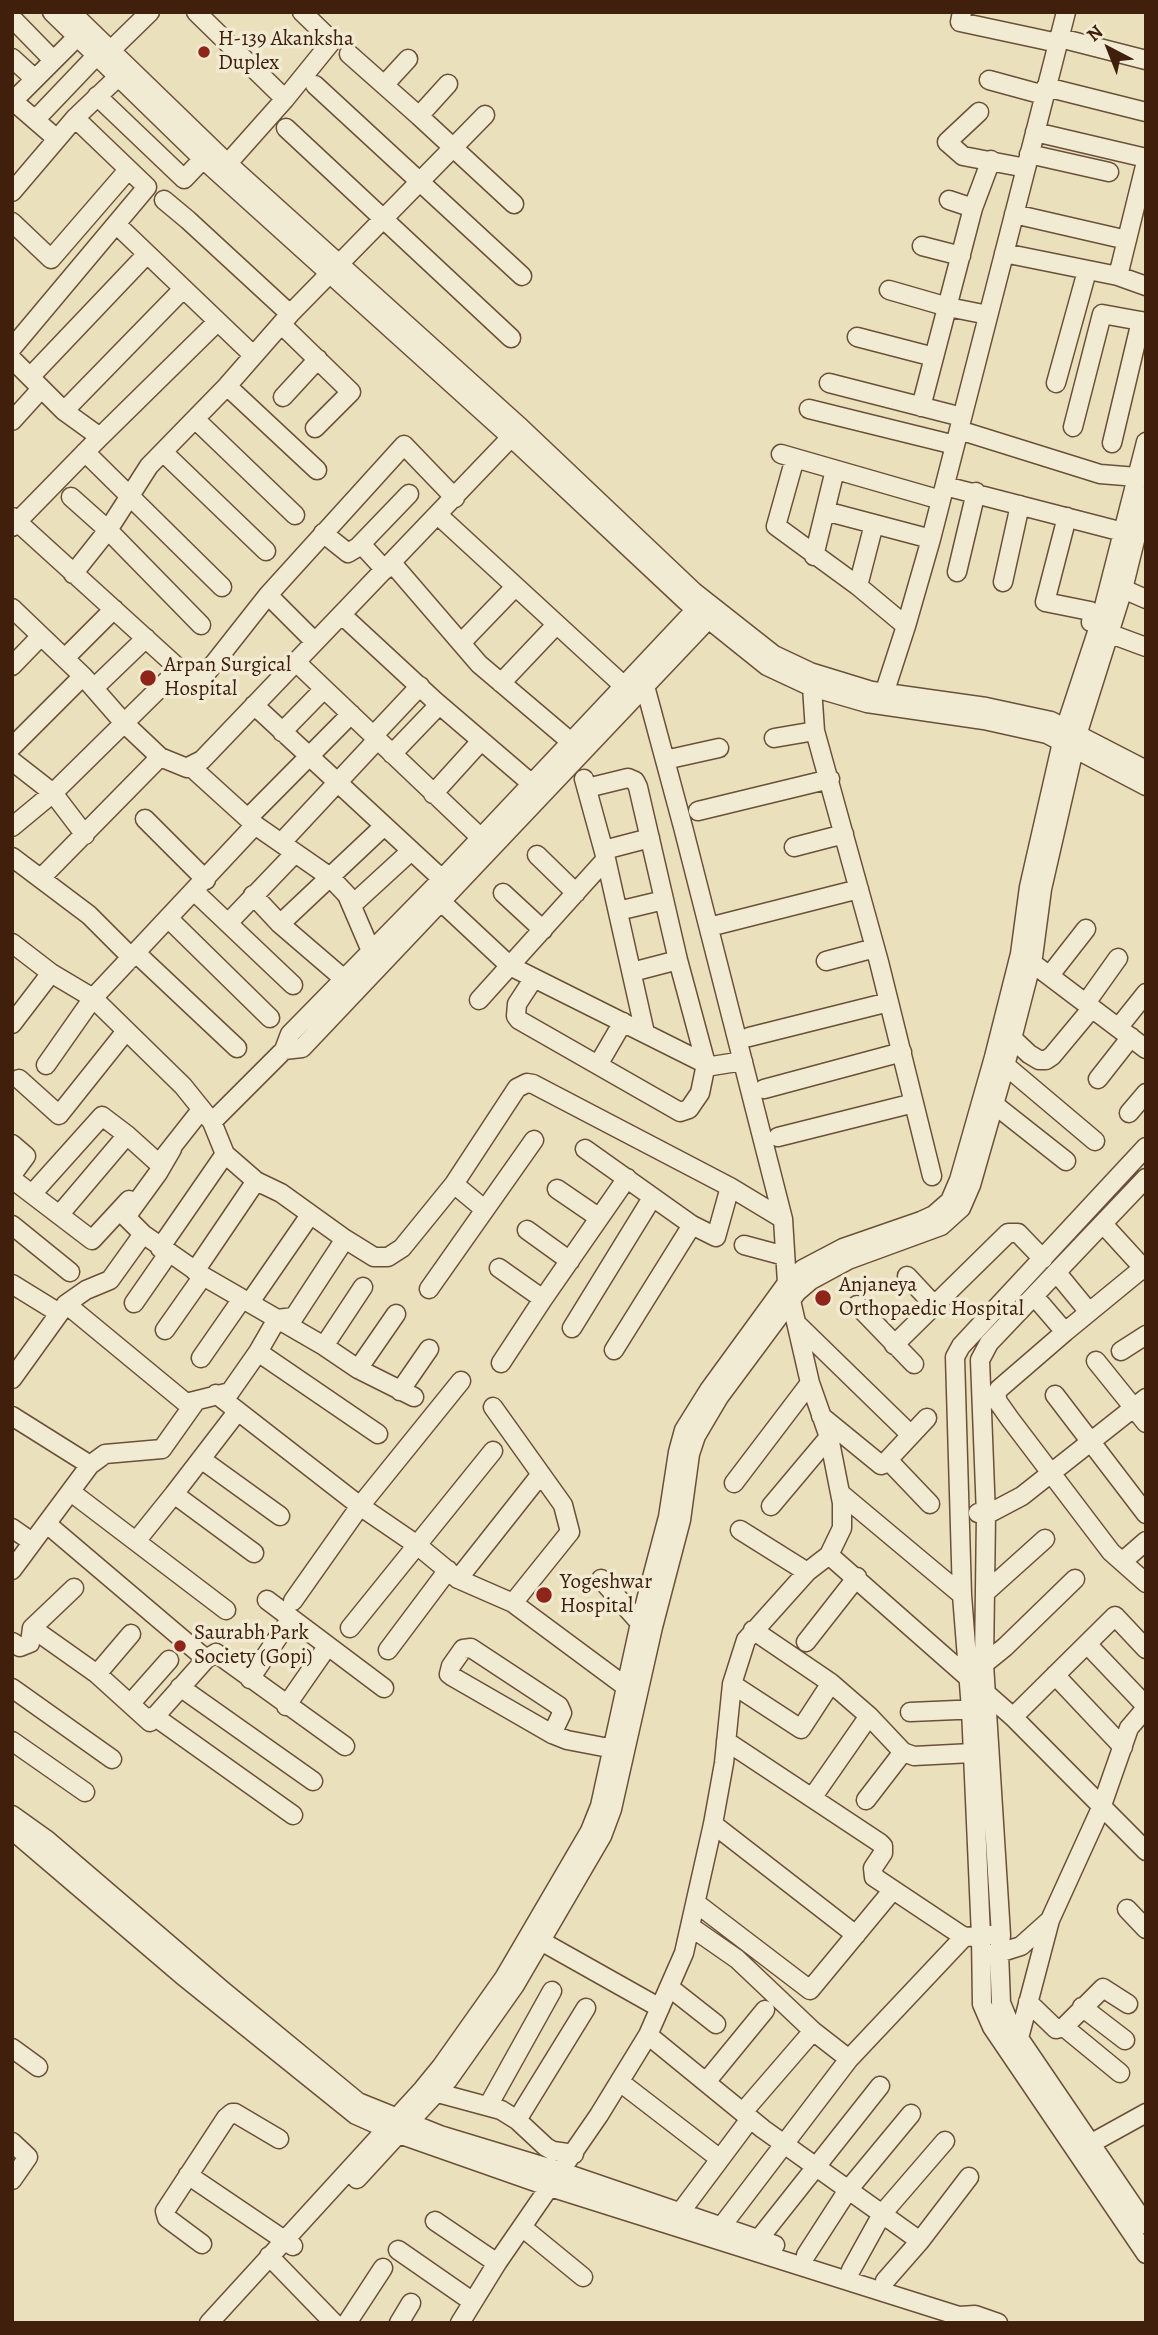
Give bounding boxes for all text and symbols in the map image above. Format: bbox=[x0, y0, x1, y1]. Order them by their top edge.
north arrow bbox=[1074, 14, 1144, 84]
text: N bbox=[1081, 19, 1109, 48]
place label: H-139 Akanksha Duplex bbox=[218, 27, 354, 77]
marker: H-139 Akanksha Duplex bbox=[196, 44, 212, 60]
place label: Arpan Surgical Hospital bbox=[164, 653, 291, 703]
marker: Arpan Surgical Hospital bbox=[138, 668, 158, 688]
place label: Anjaneya Orthopaedic Hospital bbox=[839, 1273, 1024, 1323]
marker: Anjaneya Orthopaedic Hospital bbox=[813, 1288, 833, 1308]
place label: Yogeshwar Hospital bbox=[560, 1570, 652, 1620]
marker: Yogeshwar Hospital bbox=[534, 1585, 554, 1605]
place label: Saurabh Park Society (Gopi) bbox=[194, 1621, 312, 1671]
marker: Saurabh Park Society (Gopi) bbox=[172, 1638, 188, 1654]

